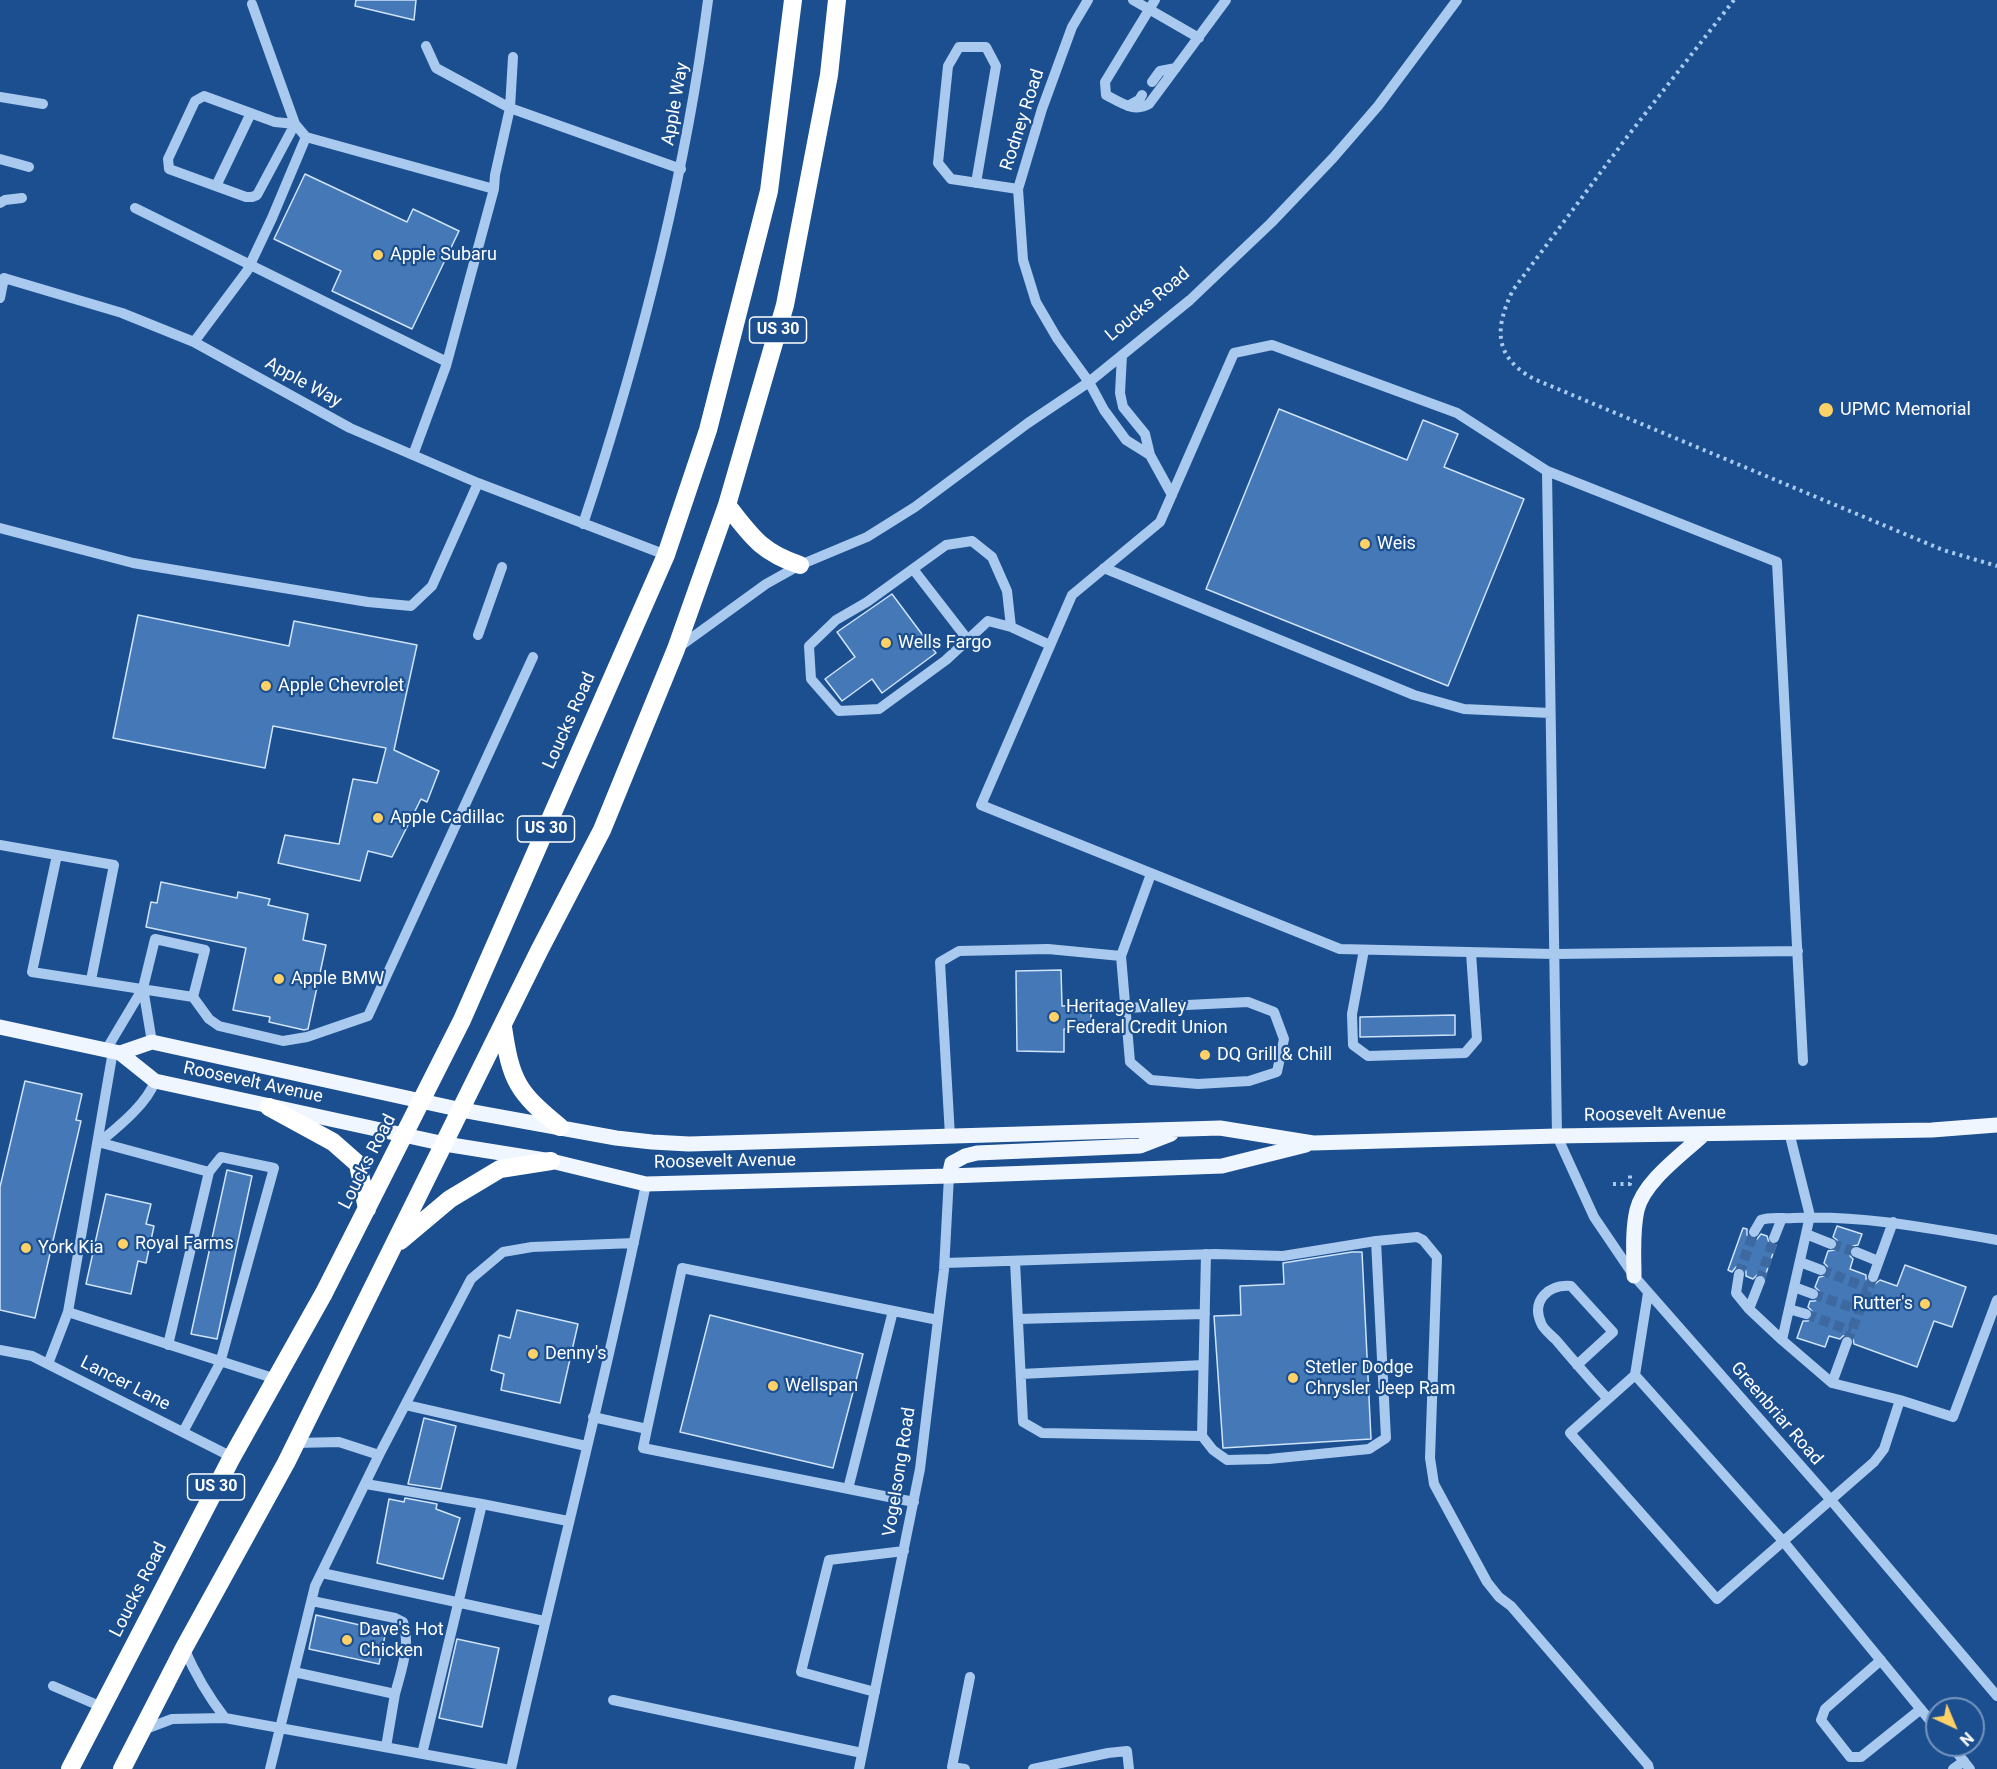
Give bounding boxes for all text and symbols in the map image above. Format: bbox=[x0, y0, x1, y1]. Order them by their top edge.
street label: Apple Way bbox=[658, 61, 694, 147]
street label: Rodney Road bbox=[996, 67, 1050, 173]
place label: Apple Subaru bbox=[390, 244, 497, 266]
marker: Apple Subaru bbox=[371, 248, 385, 262]
street label: Loucks Road bbox=[1101, 263, 1195, 347]
road number: US 30 bbox=[750, 317, 806, 343]
street label: Apple Way bbox=[261, 353, 345, 413]
place label: UPMC Memorial bbox=[1840, 399, 1971, 421]
marker: UPMC Memorial bbox=[1817, 401, 1835, 419]
place label: Weis bbox=[1377, 533, 1416, 555]
marker: Weis bbox=[1358, 537, 1372, 551]
place label: Wells Fargo bbox=[898, 632, 991, 654]
marker: Wells Fargo bbox=[879, 636, 893, 650]
street label: Loucks Road bbox=[539, 669, 601, 773]
place label: Apple Chevrolet bbox=[278, 675, 404, 697]
marker: Apple Chevrolet bbox=[259, 679, 273, 693]
place label: Apple Cadillac bbox=[390, 807, 504, 829]
marker: Apple Cadillac bbox=[371, 811, 385, 825]
road number: US 30 bbox=[518, 816, 574, 842]
place label: Apple BMW bbox=[291, 968, 384, 990]
marker: Apple BMW bbox=[272, 972, 286, 986]
place label: Heritage Valley Federal Credit Union bbox=[1066, 996, 1228, 1038]
marker: Heritage Valley Federal Credit Union bbox=[1047, 1010, 1061, 1024]
place label: DQ Grill & Chill bbox=[1217, 1044, 1332, 1066]
marker: DQ Grill & Chill bbox=[1198, 1048, 1212, 1062]
street label: Roosevelt Avenue bbox=[181, 1058, 325, 1108]
street label: Roosevelt Avenue bbox=[1584, 1103, 1726, 1127]
street label: Loucks Road bbox=[335, 1111, 401, 1213]
street label: Roosevelt Avenue bbox=[654, 1150, 796, 1174]
place label: Royal Farms bbox=[135, 1233, 234, 1255]
place label: York Kia bbox=[38, 1237, 104, 1259]
marker: Royal Farms bbox=[116, 1237, 130, 1251]
marker: York Kia bbox=[19, 1241, 33, 1255]
place label: Rutter's bbox=[1853, 1293, 1913, 1315]
marker: Rutter's bbox=[1918, 1297, 1932, 1311]
place label: Denny's bbox=[545, 1343, 607, 1365]
marker: Denny's bbox=[526, 1347, 540, 1361]
street label: Lancer Lane bbox=[76, 1352, 174, 1416]
place label: Stetler Dodge Chrysler Jeep Ram bbox=[1305, 1357, 1455, 1400]
street label: Greenbriar Road bbox=[1725, 1358, 1827, 1470]
marker: Stetler Dodge Chrysler Jeep Ram bbox=[1286, 1371, 1300, 1385]
place label: Wellspan bbox=[785, 1375, 858, 1397]
marker: Wellspan bbox=[766, 1379, 780, 1393]
street label: Vogelsong Road bbox=[879, 1406, 921, 1538]
road number: US 30 bbox=[188, 1474, 244, 1500]
street label: Loucks Road bbox=[106, 1539, 172, 1641]
place label: Dave's Hot Chicken bbox=[359, 1619, 444, 1662]
marker: Dave's Hot Chicken bbox=[340, 1633, 354, 1647]
north arrow bbox=[1925, 1697, 1985, 1757]
text: N bbox=[1956, 1728, 1977, 1750]

